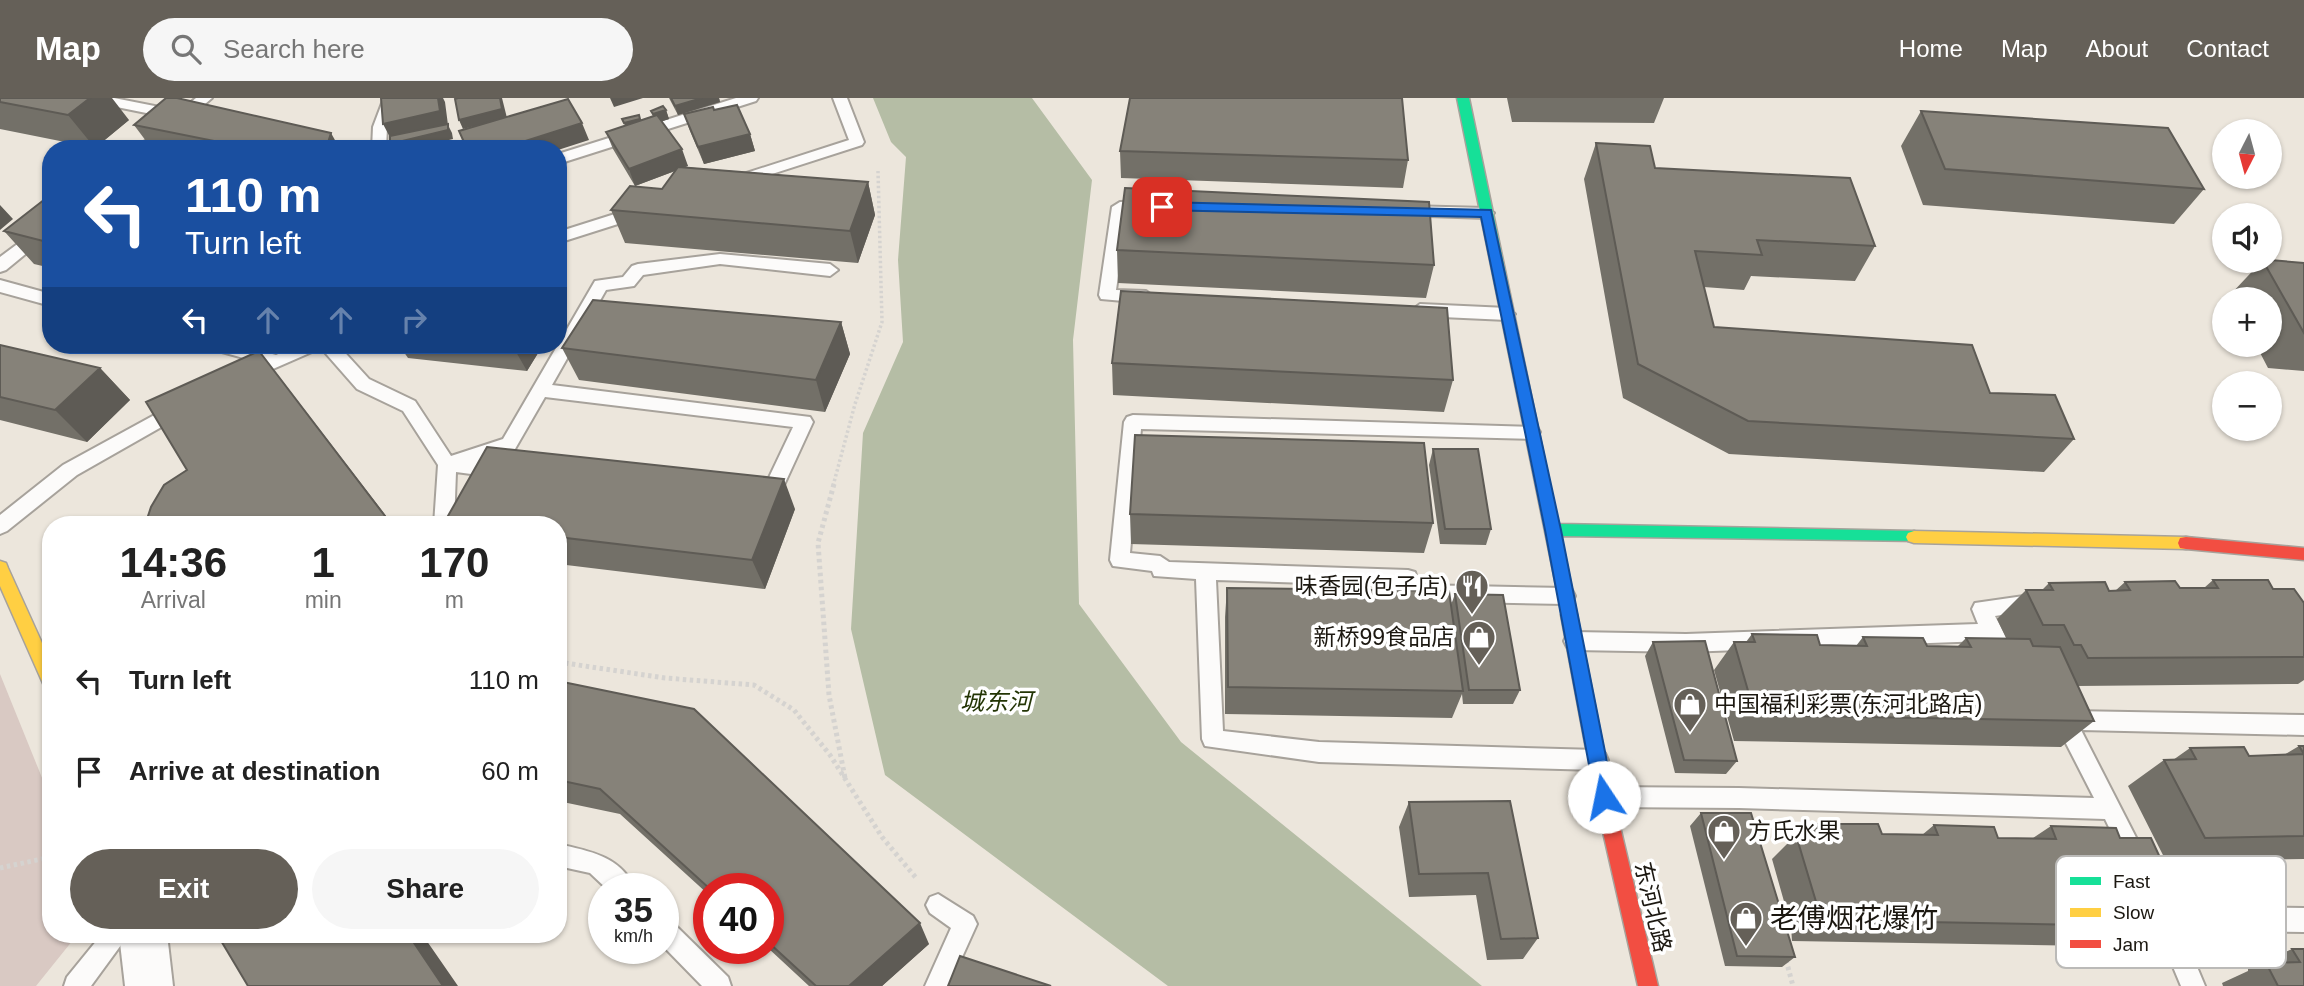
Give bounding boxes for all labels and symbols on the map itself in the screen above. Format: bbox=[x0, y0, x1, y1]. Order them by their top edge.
north arrow bbox=[2212, 119, 2282, 189]
pin bbox=[1132, 177, 1192, 237]
restaurant icon: 味香园(包子店) bbox=[1453, 567, 1491, 616]
place label: 味香园(包子店) bbox=[1295, 573, 1448, 599]
shop icon: 新桥99食品店 bbox=[1460, 618, 1498, 667]
place label: 新桥99食品店 bbox=[1313, 624, 1454, 650]
shop icon: 中国福利彩票(东河北路店) bbox=[1671, 685, 1709, 734]
water label: 城东河 bbox=[960, 688, 1036, 715]
place label: 中国福利彩票(东河北路店) bbox=[1714, 691, 1982, 717]
position arrow bbox=[1567, 760, 1641, 834]
shop icon: 方氏水果 bbox=[1705, 812, 1743, 861]
place label: 方氏水果 bbox=[1748, 818, 1840, 844]
legend bbox=[2056, 856, 2286, 968]
street label: 东河北路 bbox=[1630, 859, 1676, 955]
text: Fast bbox=[2113, 871, 2151, 892]
speed limit sign: 40 bbox=[693, 873, 784, 964]
shop icon: 老傅烟花爆竹 bbox=[1727, 899, 1765, 948]
text: Slow bbox=[2113, 902, 2154, 923]
place label: 老傅烟花爆竹 bbox=[1770, 903, 1938, 934]
text: Jam bbox=[2113, 934, 2149, 955]

